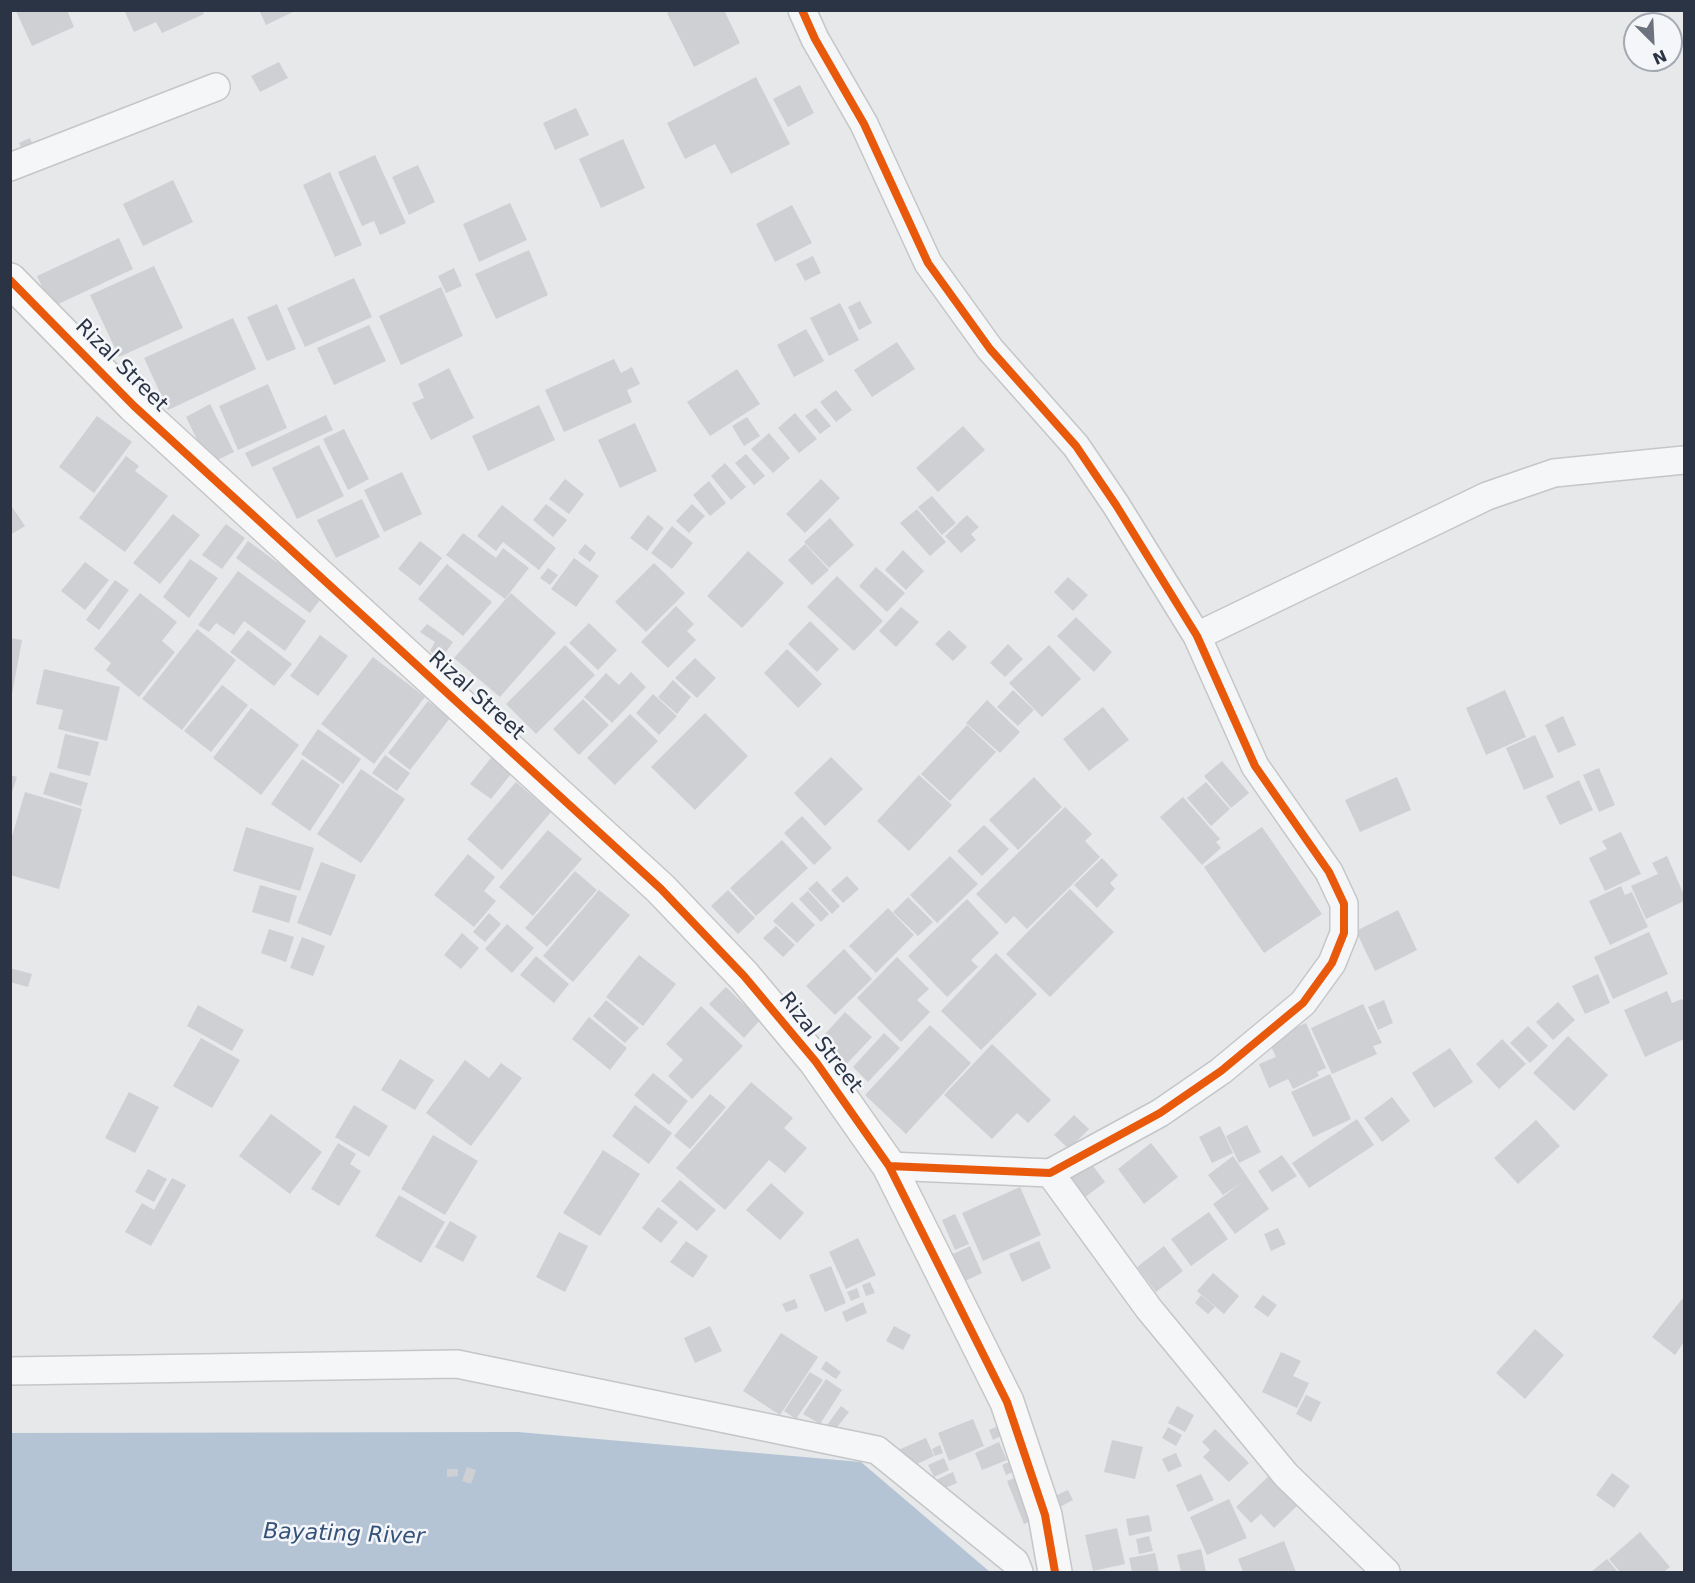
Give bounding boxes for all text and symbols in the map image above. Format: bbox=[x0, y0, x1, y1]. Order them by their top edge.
north arrow bbox=[1623, 12, 1683, 72]
text: N bbox=[1650, 46, 1670, 68]
street label: Rizal Street bbox=[69, 314, 173, 418]
street label: Rizal Street bbox=[423, 646, 529, 746]
street label: Rizal Street bbox=[773, 988, 867, 1098]
water label: Bayating River bbox=[263, 1519, 425, 1551]

